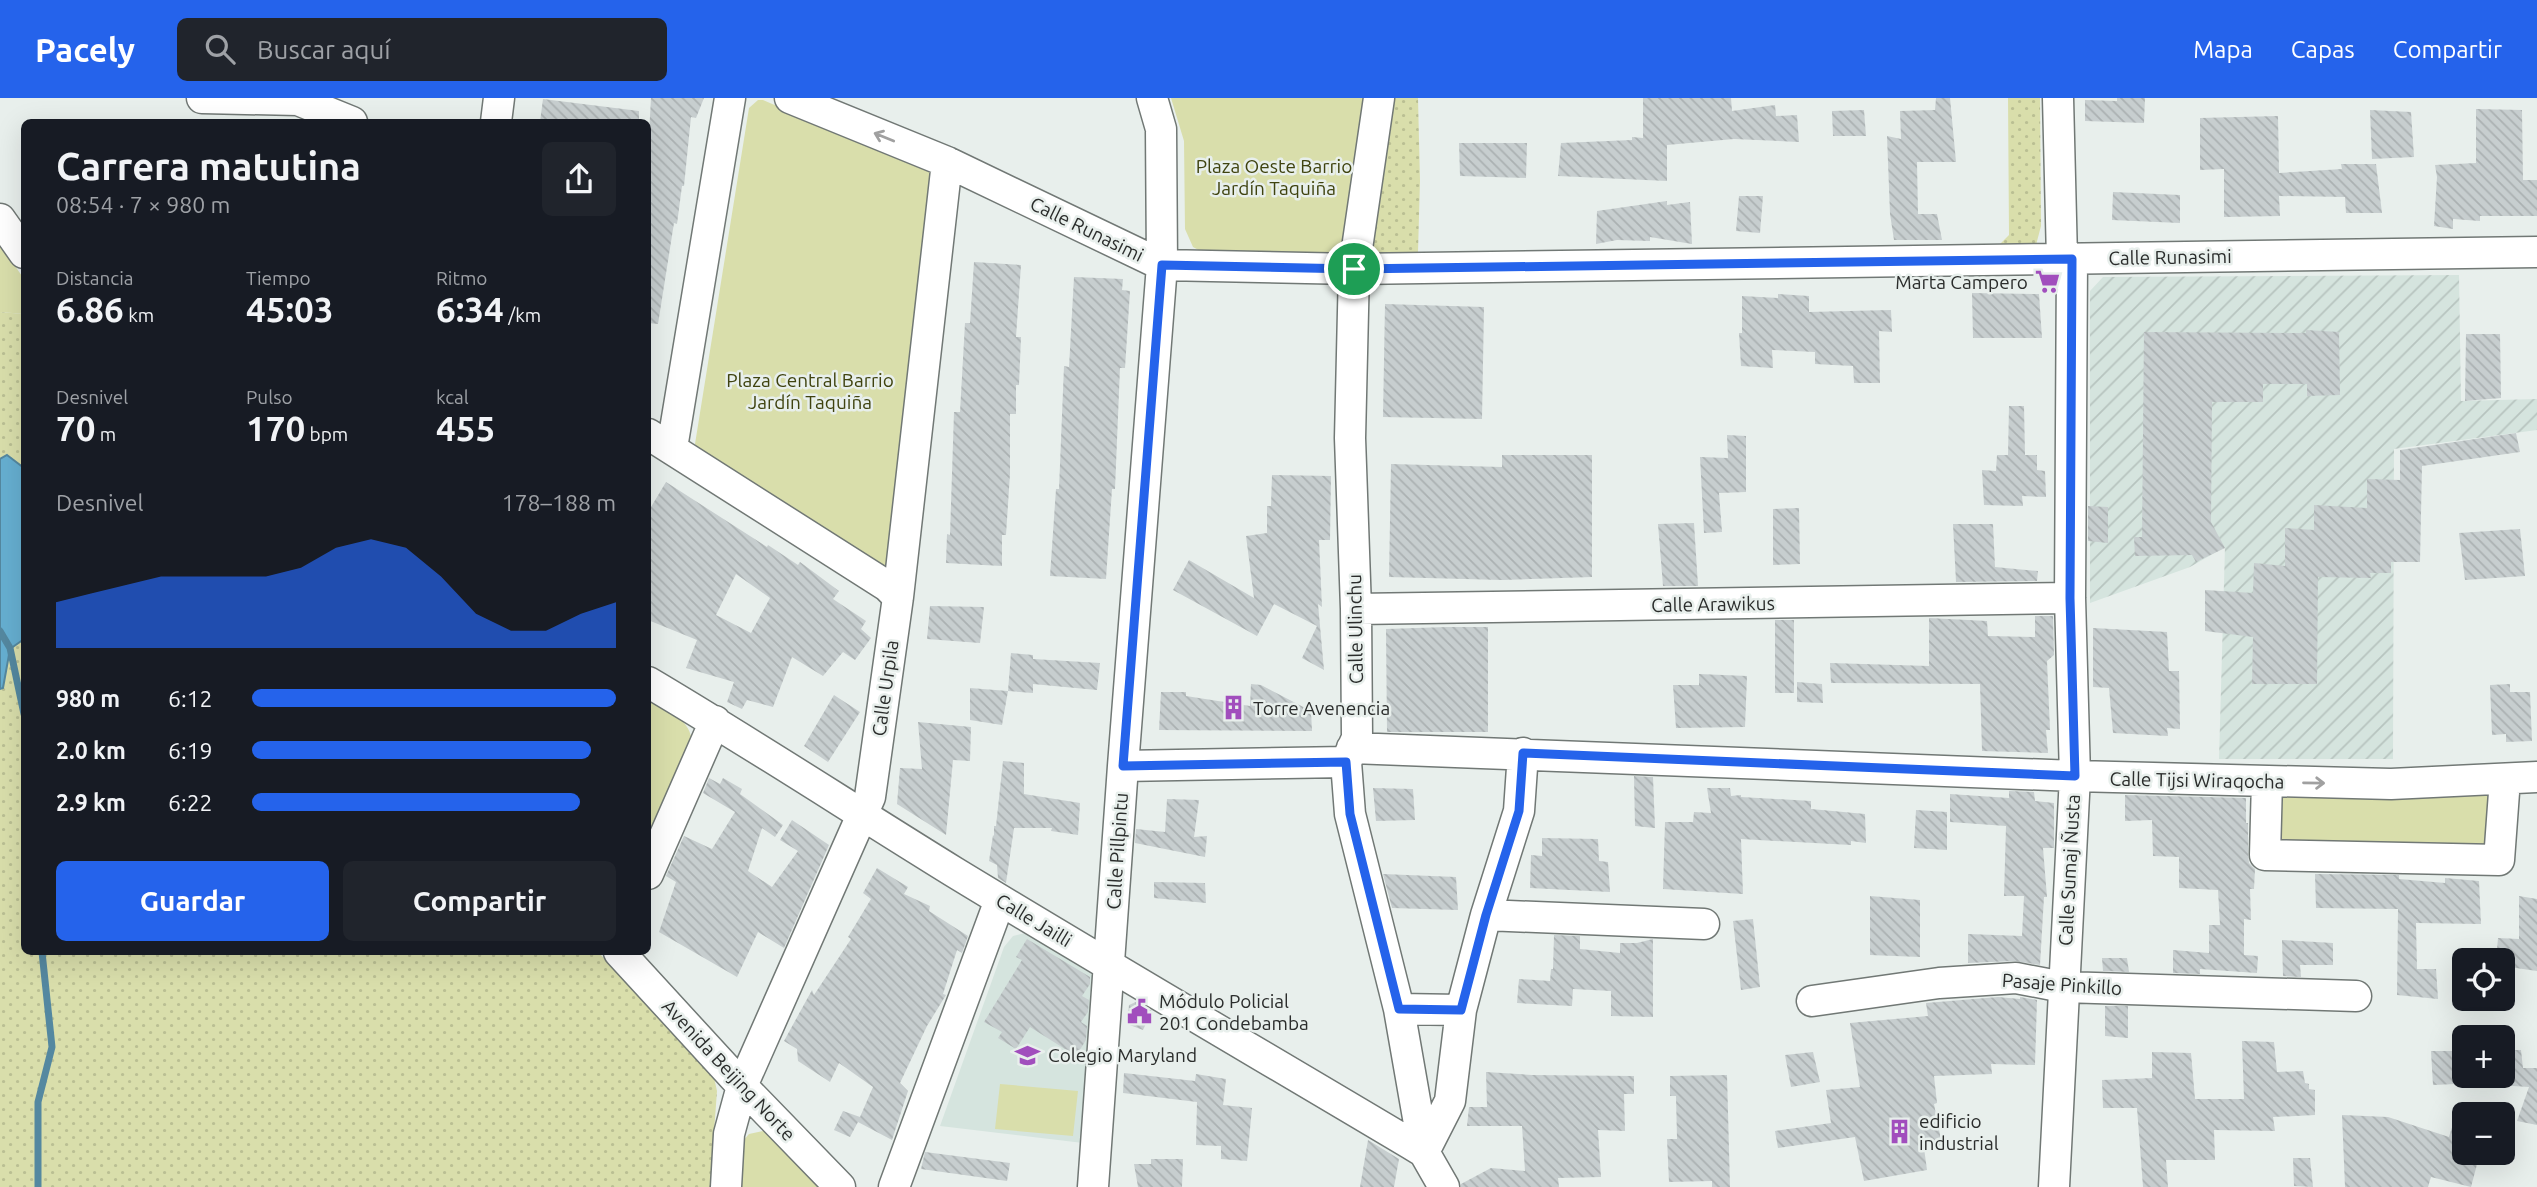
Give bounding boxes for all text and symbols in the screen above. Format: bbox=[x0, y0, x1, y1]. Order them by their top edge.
search box bbox=[177, 18, 667, 81]
icon: search bbox=[201, 30, 239, 68]
text: Pacely bbox=[35, 31, 135, 68]
text: Buscar aquí bbox=[257, 35, 391, 64]
text: Mapa bbox=[2193, 36, 2253, 63]
text: Capas bbox=[2291, 36, 2355, 63]
text: Compartir bbox=[2393, 36, 2502, 63]
one-way arrow bbox=[874, 129, 896, 142]
button: share bbox=[542, 142, 616, 216]
text: Carrera matutina bbox=[56, 145, 361, 187]
park label: Plaza Oeste Barrio Jardín Taquiña bbox=[1196, 155, 1352, 199]
text: 08:54 · 7 × 980 m bbox=[56, 192, 230, 217]
street label: Calle Runasimi bbox=[1027, 192, 1147, 266]
pin bbox=[1324, 239, 1384, 299]
street label: Calle Runasimi bbox=[2108, 245, 2232, 269]
icon: arrive bbox=[1335, 250, 1373, 288]
text: Distancia bbox=[56, 267, 134, 289]
text: Tiempo bbox=[246, 267, 311, 289]
text: Ritmo bbox=[436, 267, 487, 289]
supermarket icon: Marta Campero bbox=[2034, 268, 2062, 296]
place label: Marta Campero bbox=[1895, 271, 2028, 293]
text: 6.86 bbox=[56, 289, 124, 329]
text: 45:03 bbox=[246, 289, 334, 329]
text: 6:34 bbox=[436, 289, 504, 329]
text: km bbox=[124, 304, 154, 326]
text: /km bbox=[504, 304, 541, 326]
park label: Plaza Central Barrio Jardín Taquiña bbox=[726, 369, 894, 413]
text: Desnivel bbox=[56, 386, 128, 408]
text: Pulso bbox=[246, 386, 293, 408]
text: kcal bbox=[436, 386, 469, 408]
text: 70 bbox=[56, 408, 95, 448]
text: 170 bbox=[246, 408, 305, 448]
text: 455 bbox=[436, 408, 495, 448]
text: m bbox=[95, 423, 116, 445]
text: bpm bbox=[305, 423, 348, 445]
text: Desnivel bbox=[56, 490, 144, 515]
text: 178–188 m bbox=[502, 490, 616, 515]
street label: Calle Ulinchu bbox=[1343, 574, 1367, 684]
street label: Calle Arawikus bbox=[1651, 592, 1775, 616]
street label: Calle Urpila bbox=[867, 638, 903, 738]
text: 980 m bbox=[56, 686, 120, 711]
text: 6:12 bbox=[168, 686, 213, 711]
building icon: Torre Avenencia bbox=[1219, 694, 1247, 722]
place label: Torre Avenencia bbox=[1253, 697, 1390, 719]
text: 2.0 km bbox=[56, 738, 126, 763]
text: 6:19 bbox=[168, 738, 213, 763]
street label: Calle Tijsi Wiraqocha bbox=[2109, 767, 2285, 793]
one-way arrow bbox=[2303, 776, 2326, 789]
text: 2.9 km bbox=[56, 790, 126, 815]
text: 6:22 bbox=[168, 790, 213, 815]
street label: Calle Pillpintu bbox=[1102, 792, 1132, 910]
street label: Calle Sumaj Ñusta bbox=[2054, 794, 2084, 946]
button: Guardar bbox=[56, 861, 329, 941]
button: Compartir bbox=[343, 861, 616, 941]
street label: Calle Jailli bbox=[992, 889, 1076, 951]
map controls bbox=[2452, 948, 2515, 1165]
button: locate bbox=[2452, 948, 2515, 1011]
street label: Pasaje Pinkillo bbox=[2001, 969, 2123, 999]
place label: Módulo Policial 201 Condebamba bbox=[1159, 990, 1309, 1034]
street label: Avenida Beijing Norte bbox=[658, 995, 800, 1145]
public building icon: Módulo Policial 201 Condebamba bbox=[1125, 998, 1153, 1026]
button: + bbox=[2452, 1025, 2515, 1088]
school or university icon: Colegio Maryland bbox=[1014, 1041, 1042, 1069]
place label: Colegio Maryland bbox=[1048, 1044, 1197, 1066]
button: − bbox=[2452, 1102, 2515, 1165]
place label: edificio industrial bbox=[1919, 1110, 1999, 1154]
building icon: edificio industrial bbox=[1885, 1118, 1913, 1146]

